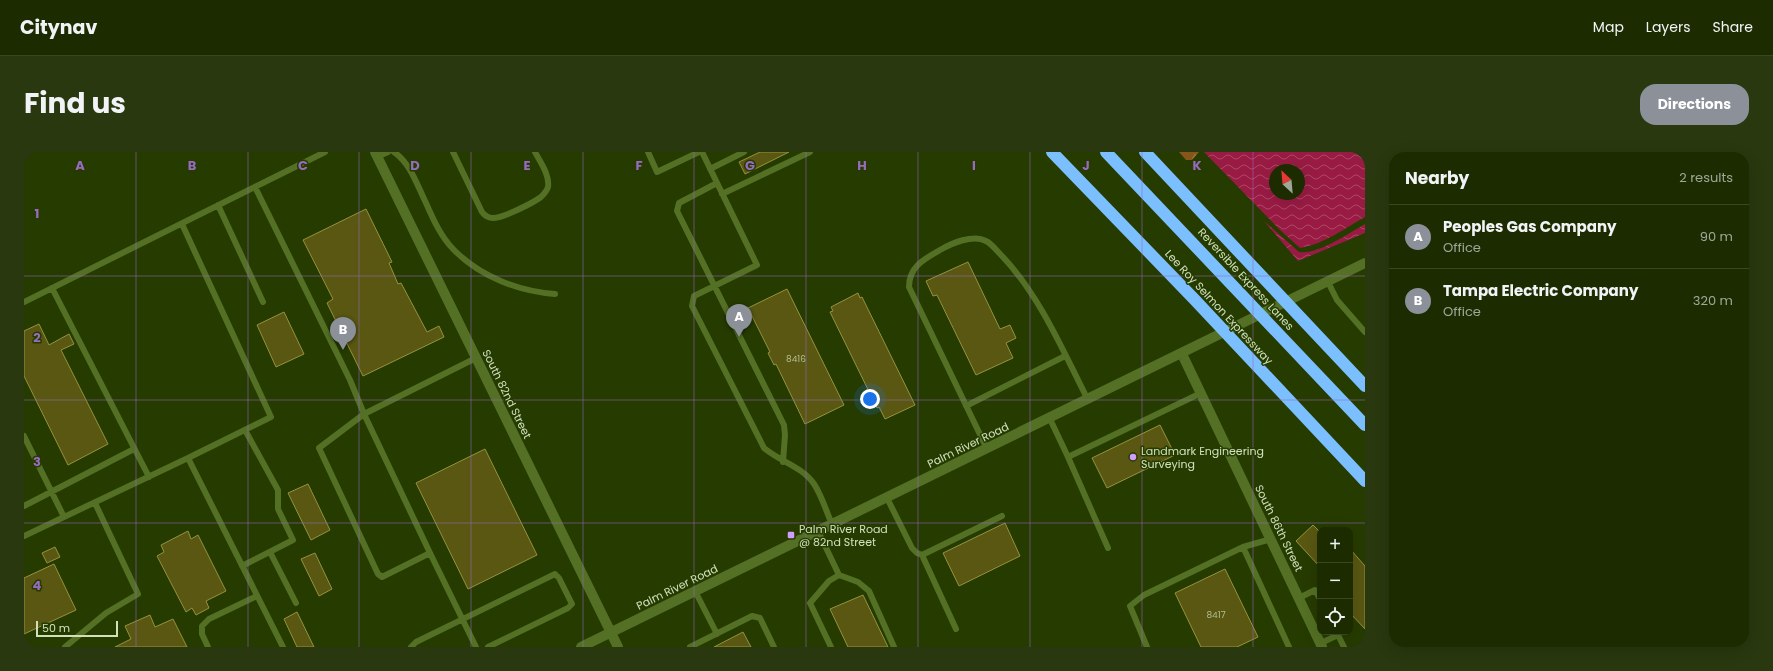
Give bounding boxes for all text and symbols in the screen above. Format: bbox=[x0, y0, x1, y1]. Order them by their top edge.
text: Citynav bbox=[20, 14, 97, 41]
text: Map bbox=[1593, 17, 1624, 37]
text: Layers bbox=[1646, 17, 1690, 37]
text: Share bbox=[1712, 17, 1753, 37]
text: Find us bbox=[24, 84, 126, 123]
button: Directions bbox=[1640, 84, 1749, 125]
text: A bbox=[75, 156, 85, 175]
text: B bbox=[188, 156, 197, 175]
text: C bbox=[298, 156, 308, 175]
text: D bbox=[410, 156, 420, 175]
text: E bbox=[523, 156, 531, 175]
text: F bbox=[635, 156, 643, 175]
text: G bbox=[745, 156, 755, 175]
text: H bbox=[857, 156, 867, 175]
text: I bbox=[972, 156, 976, 175]
text: J bbox=[1082, 156, 1090, 175]
text: K bbox=[1192, 156, 1202, 175]
north arrow bbox=[1269, 164, 1305, 200]
text: Nearby bbox=[1405, 166, 1469, 190]
text: 2 results bbox=[1679, 168, 1733, 187]
text: 1 bbox=[35, 204, 39, 223]
text: Peoples Gas Company bbox=[1443, 216, 1617, 237]
street label: Reversible Express Lanes bbox=[1194, 224, 1298, 334]
text: A bbox=[1413, 227, 1423, 246]
text: 90 m bbox=[1700, 227, 1733, 246]
text: Office bbox=[1443, 238, 1481, 257]
street label: Lee Roy Selmon Expressway bbox=[1161, 246, 1277, 369]
text: Tampa Electric Company bbox=[1443, 280, 1638, 301]
text: B bbox=[1414, 291, 1422, 310]
text: 320 m bbox=[1693, 291, 1733, 310]
text: Office bbox=[1443, 302, 1481, 321]
pin: A bbox=[726, 304, 752, 337]
pin: B bbox=[330, 317, 356, 350]
text: 2 bbox=[33, 328, 41, 347]
street label: South 82nd Street bbox=[478, 347, 536, 441]
house number: 8416 bbox=[786, 353, 806, 365]
your location bbox=[860, 389, 880, 409]
street label: Palm River Road bbox=[925, 418, 1011, 472]
place label: Landmark Engineering Surveying bbox=[1141, 443, 1264, 472]
text: 3 bbox=[33, 452, 41, 471]
marker: Landmark Engineering Surveying bbox=[1128, 452, 1138, 462]
street label: South 86th Street bbox=[1251, 482, 1307, 574]
place label: Palm River Road @ 82nd Street bbox=[799, 521, 888, 550]
map controls bbox=[1317, 527, 1353, 635]
button: + bbox=[1317, 527, 1353, 563]
marker: Palm River Road @ 82nd Street bbox=[786, 530, 796, 540]
street label: Palm River Road bbox=[634, 560, 720, 614]
button: − bbox=[1317, 563, 1353, 599]
text: 4 bbox=[33, 576, 42, 595]
button: locate bbox=[1317, 599, 1353, 635]
house number: 8417 bbox=[1206, 609, 1226, 621]
scale bar bbox=[36, 619, 118, 638]
text: 50 m bbox=[42, 620, 70, 636]

